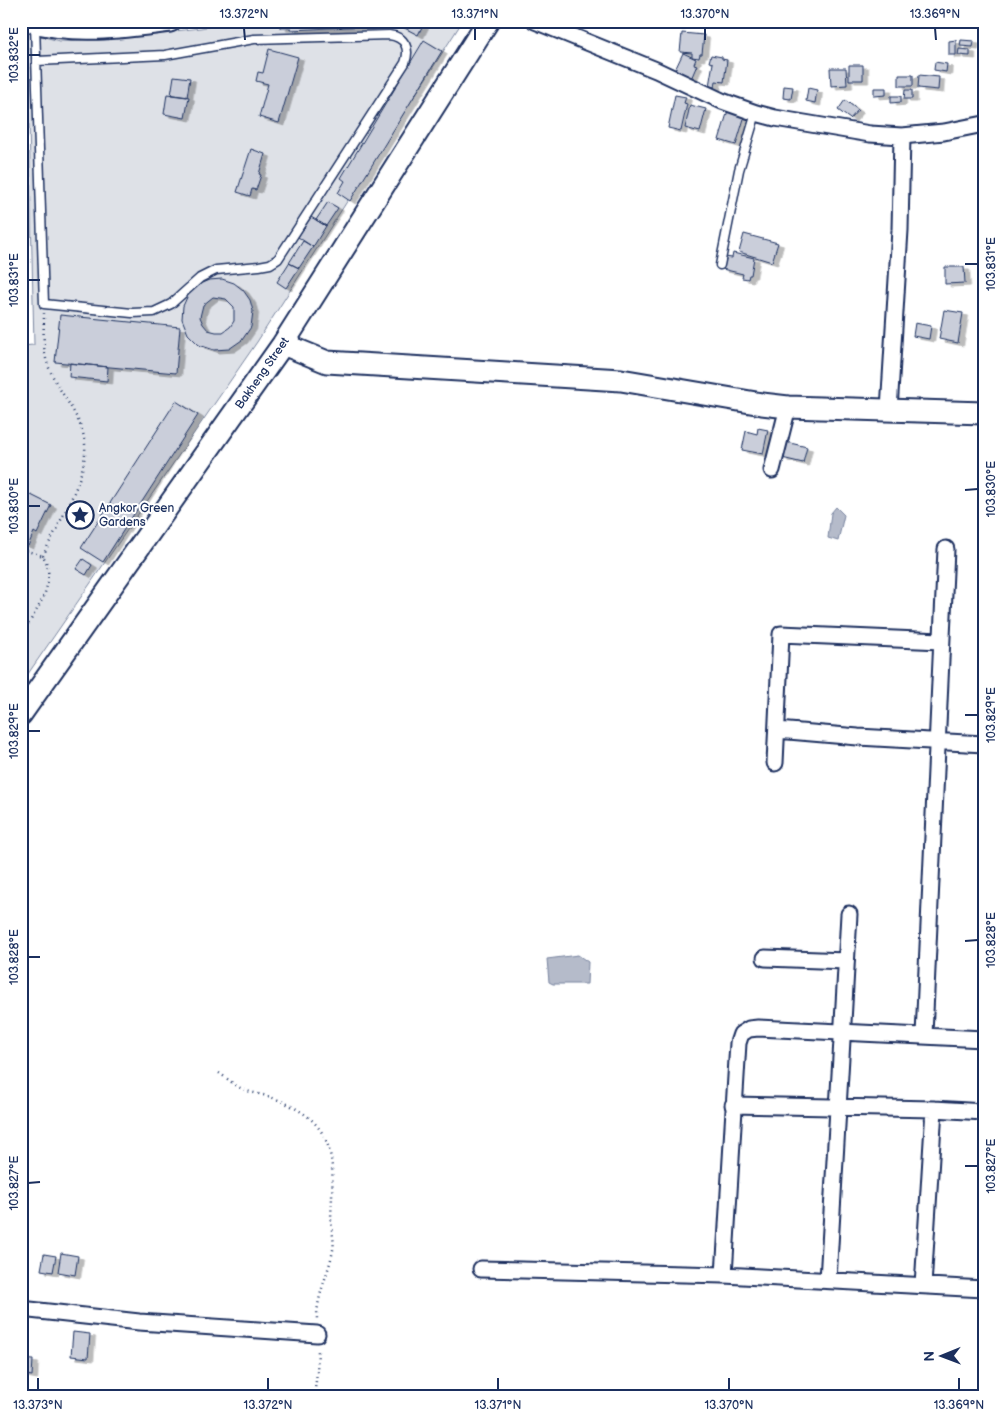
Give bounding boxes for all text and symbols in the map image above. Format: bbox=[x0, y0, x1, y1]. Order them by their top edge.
text: 13.372°N bbox=[220, 7, 268, 22]
text: 13.371°N bbox=[452, 7, 498, 22]
text: 13.370°N bbox=[680, 7, 730, 22]
text: 13.369°N bbox=[910, 7, 960, 22]
text: 103.832°E bbox=[7, 27, 22, 83]
text: 103.831°E bbox=[984, 237, 999, 291]
text: 103.831°E bbox=[7, 253, 22, 307]
street label: Bakheng Street bbox=[232, 334, 293, 412]
text: 103.830°E bbox=[984, 461, 999, 517]
text: 103.830°E bbox=[7, 478, 22, 534]
place icon: Angkor Green Gardens bbox=[65, 500, 95, 530]
place label: Angkor Green Gardens bbox=[99, 501, 174, 530]
text: 103.829°E bbox=[984, 687, 999, 743]
text: 103.829°E bbox=[7, 703, 22, 759]
text: 103.828°E bbox=[984, 912, 999, 968]
text: 103.828°E bbox=[7, 929, 22, 985]
text: 103.827°E bbox=[984, 1139, 999, 1193]
text: 103.827°E bbox=[7, 1156, 22, 1210]
north arrow bbox=[918, 1330, 968, 1380]
text: N bbox=[921, 1351, 938, 1362]
text: 13.373°N bbox=[13, 1398, 63, 1413]
text: 13.372°N bbox=[244, 1398, 292, 1413]
text: 13.371°N bbox=[475, 1398, 521, 1413]
text: 13.370°N bbox=[704, 1398, 754, 1413]
text: 13.369°N bbox=[934, 1398, 984, 1413]

